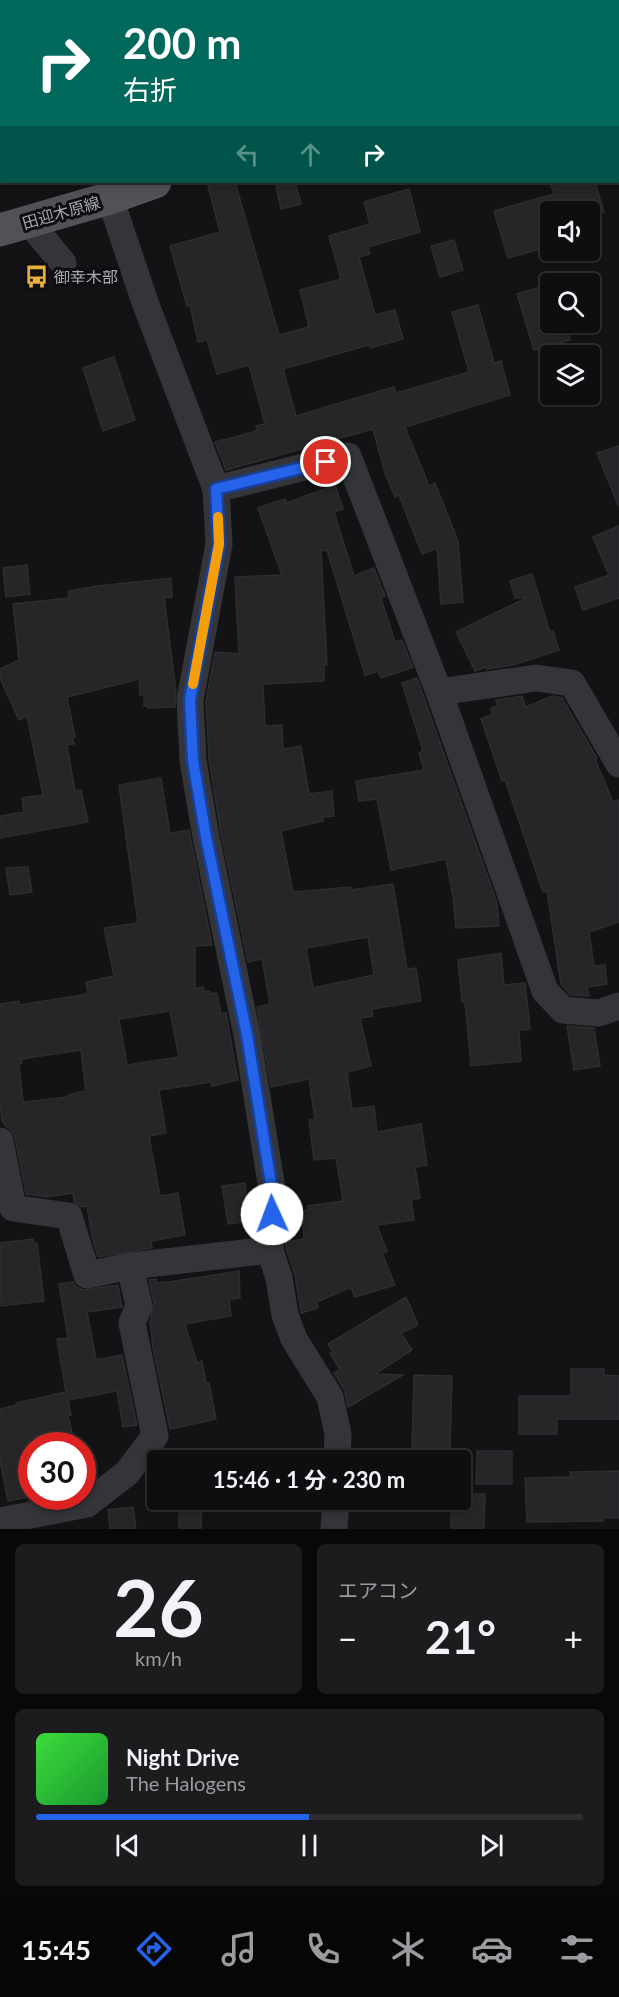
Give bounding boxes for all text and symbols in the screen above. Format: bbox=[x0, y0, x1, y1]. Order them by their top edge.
text: 200 m bbox=[123, 18, 241, 68]
icon: right bbox=[24, 24, 102, 102]
text: 右折 bbox=[123, 73, 177, 106]
icon: left bbox=[231, 138, 264, 171]
icon: ahead bbox=[294, 138, 327, 171]
icon: right bbox=[357, 138, 390, 171]
street label: 田迎木原線 bbox=[20, 192, 102, 232]
map controls bbox=[540, 201, 600, 405]
button: sound bbox=[540, 201, 600, 261]
bus stop icon: 御幸木部 bbox=[23, 263, 49, 289]
place label: 御幸木部 bbox=[54, 267, 118, 286]
button: search bbox=[540, 273, 600, 333]
button: layers bbox=[540, 345, 600, 405]
pin bbox=[300, 436, 351, 487]
icon: arrive bbox=[309, 445, 342, 478]
position arrow bbox=[240, 1182, 304, 1246]
speed limit sign: 30 bbox=[18, 1432, 96, 1510]
text: 15:46 · 1 分 · 230 m bbox=[213, 1466, 405, 1493]
text: 26 bbox=[113, 1560, 204, 1654]
text: エアコン bbox=[338, 1578, 418, 1602]
text: 21° bbox=[425, 1610, 496, 1664]
text: − bbox=[338, 1618, 357, 1658]
text: + bbox=[564, 1618, 583, 1658]
text: km/h bbox=[135, 1646, 182, 1670]
text: Night Drive bbox=[126, 1744, 239, 1771]
text: The Halogens bbox=[126, 1771, 246, 1795]
icon: previous bbox=[111, 1829, 144, 1862]
icon: pause bbox=[293, 1829, 326, 1862]
icon: next bbox=[475, 1829, 508, 1862]
icon: directions bbox=[133, 1928, 175, 1970]
icon: music bbox=[218, 1928, 260, 1970]
icon: phone bbox=[302, 1928, 344, 1970]
icon: climate bbox=[387, 1928, 429, 1970]
icon: car bbox=[471, 1928, 513, 1970]
icon: filters bbox=[556, 1928, 598, 1970]
text: 15:45 bbox=[21, 1933, 91, 1966]

